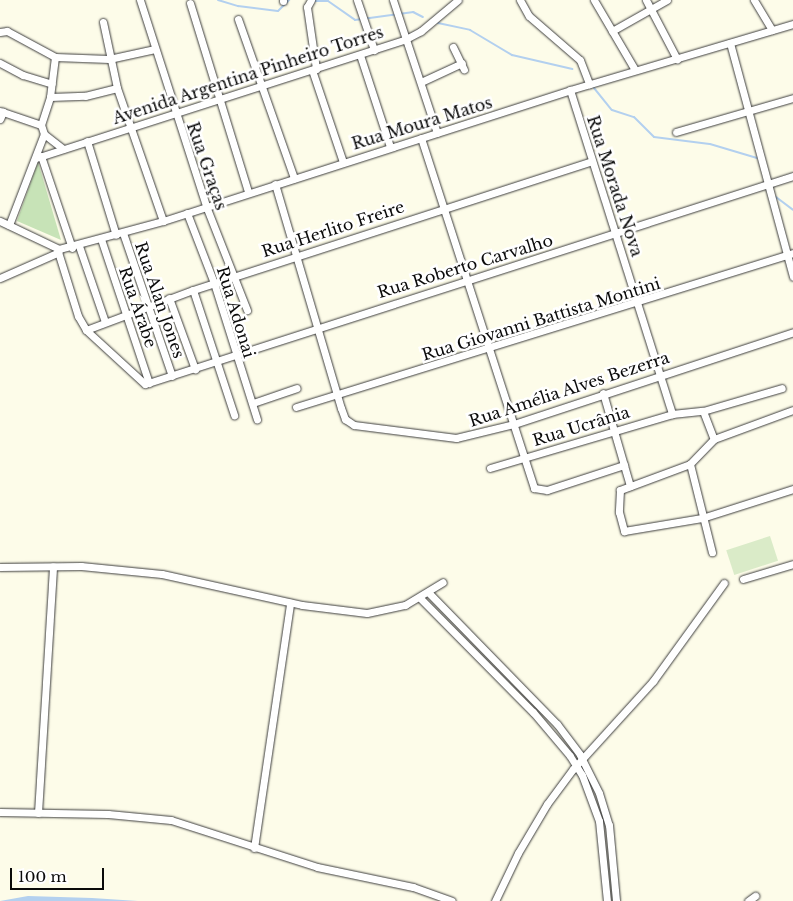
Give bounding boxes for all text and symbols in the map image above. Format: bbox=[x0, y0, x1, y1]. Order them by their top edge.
street label: Avenida Argentina Pinheiro Torres bbox=[109, 22, 387, 128]
street label: Rua Moura Matos bbox=[349, 92, 495, 154]
street label: Rua Morada Nova bbox=[583, 113, 647, 259]
street label: Rua Graças bbox=[183, 119, 231, 213]
street label: Rua Herlito Freire bbox=[259, 197, 407, 261]
street label: Rua Roberto Carvalho bbox=[375, 230, 555, 302]
street label: Rua Alan Jones bbox=[131, 239, 189, 361]
street label: Rua Árabe bbox=[115, 264, 161, 350]
street label: Rua Adonai bbox=[213, 264, 259, 360]
street label: Rua Giovanni Battista Montini bbox=[419, 273, 663, 365]
street label: Rua Amélia Alves Bezerra bbox=[466, 347, 672, 431]
street label: Rua Ucrânia bbox=[530, 402, 632, 450]
scale bar bbox=[12, 858, 106, 890]
text: 100 m bbox=[18, 867, 67, 886]

